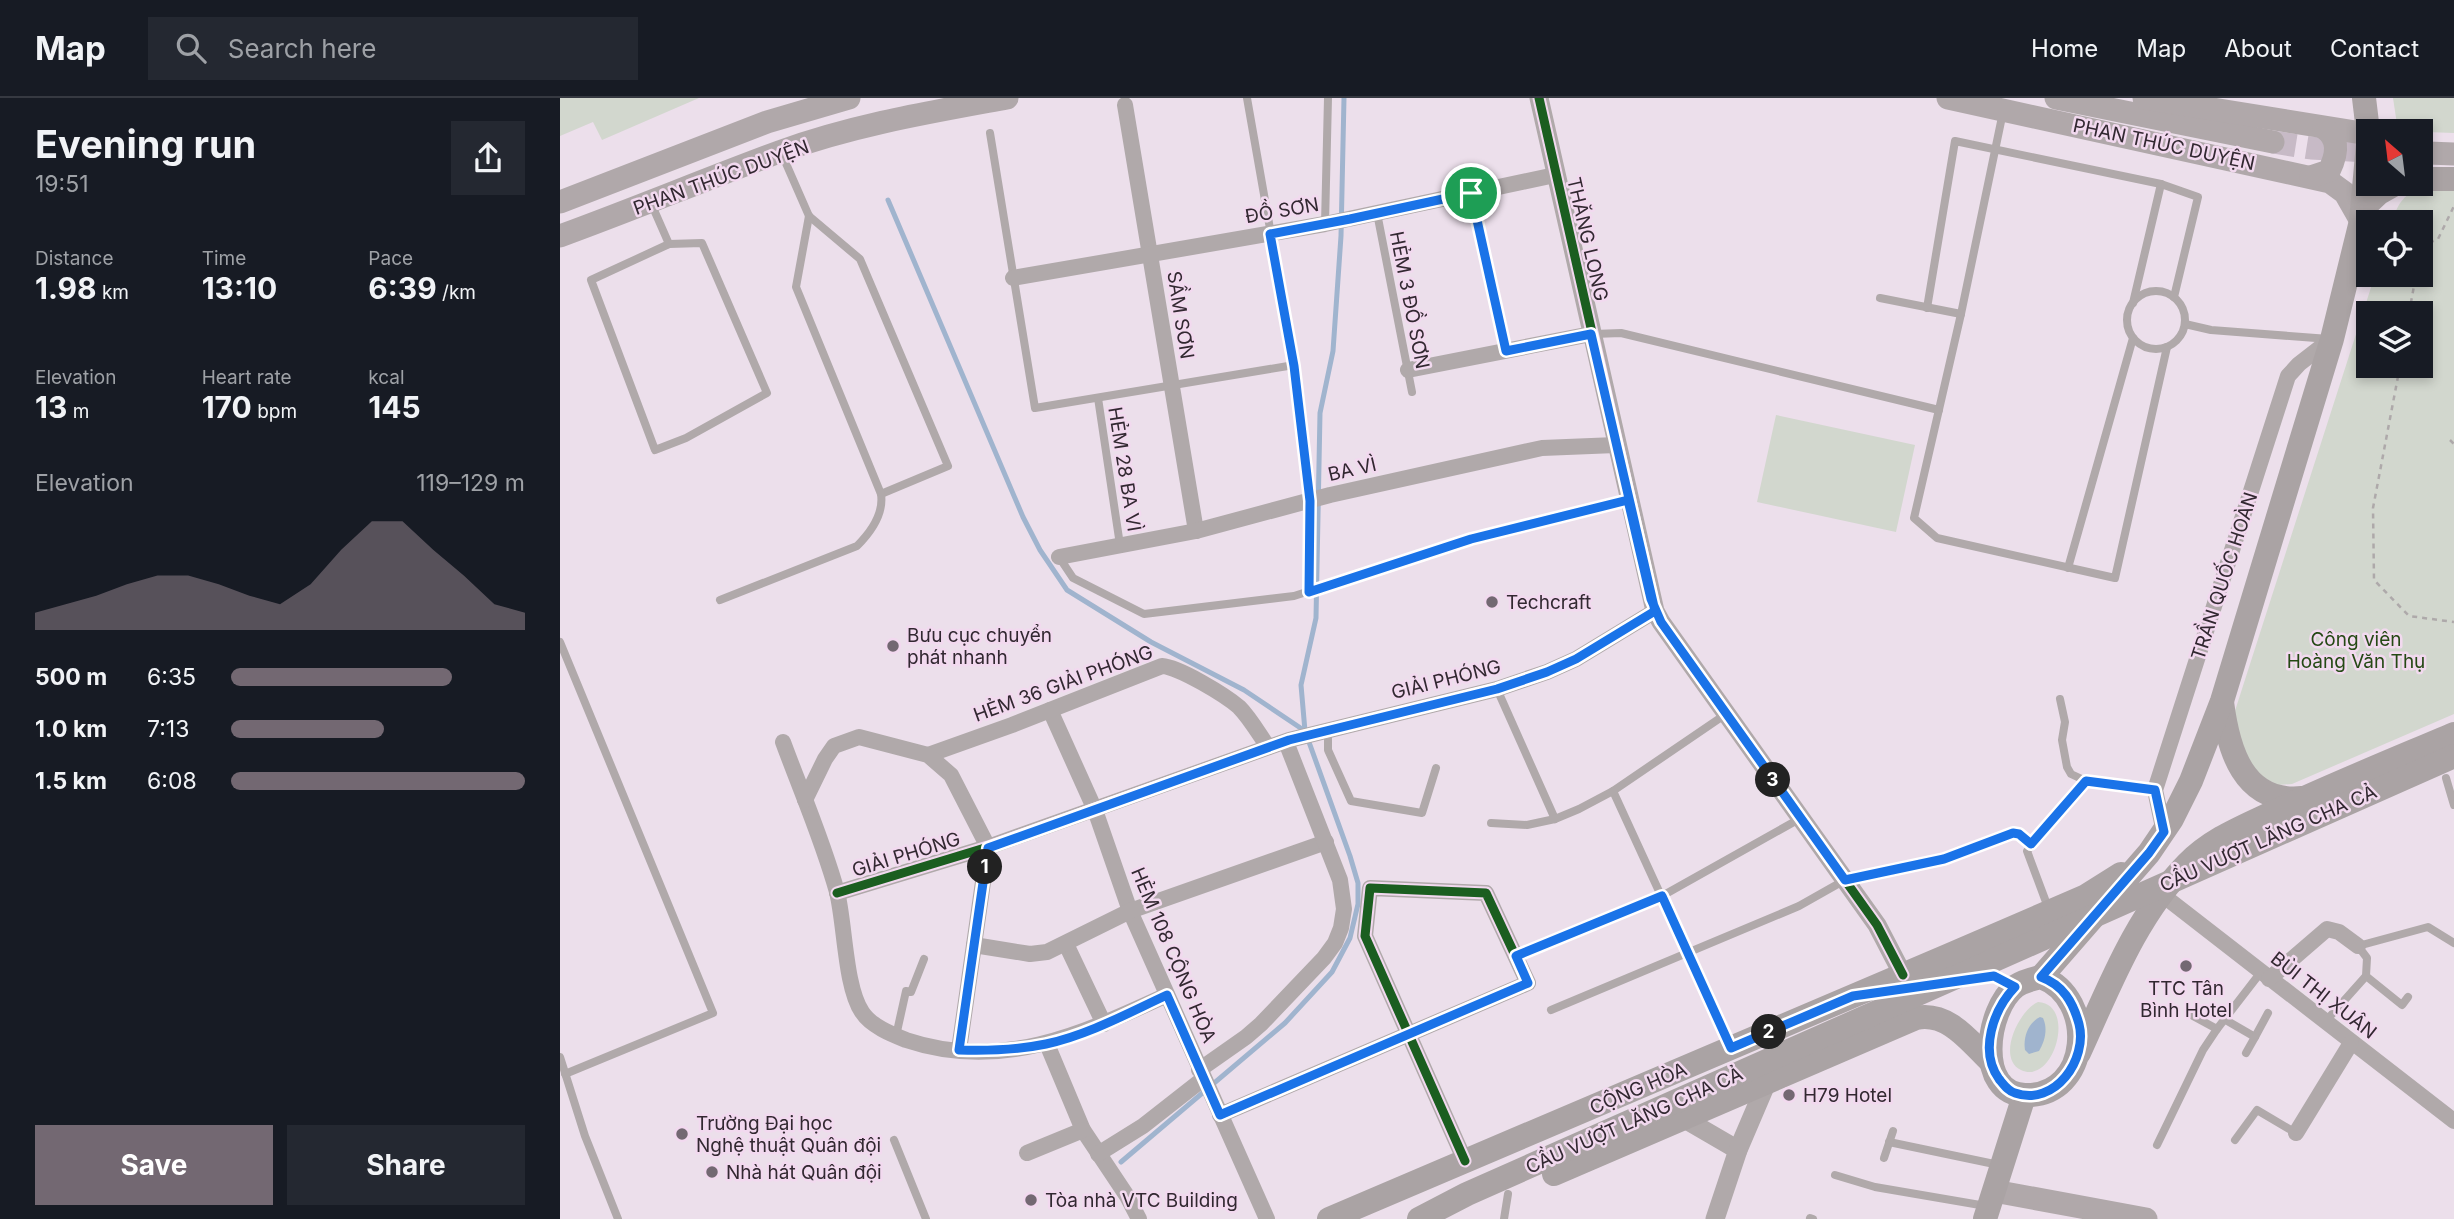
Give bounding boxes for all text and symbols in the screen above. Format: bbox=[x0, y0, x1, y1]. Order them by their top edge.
search box bbox=[148, 17, 638, 80]
text: Map bbox=[35, 28, 106, 68]
icon: search bbox=[172, 29, 210, 67]
text: Search here bbox=[228, 33, 376, 64]
text: Home bbox=[2031, 34, 2098, 63]
text: Map bbox=[2136, 34, 2186, 63]
text: About bbox=[2224, 34, 2292, 63]
text: Contact bbox=[2330, 34, 2419, 63]
street label: PHAN THÚC DUYỆN bbox=[2071, 113, 2257, 175]
north arrow bbox=[2356, 119, 2432, 196]
map controls bbox=[2356, 119, 2433, 378]
text: Evening run bbox=[35, 121, 256, 167]
button: share bbox=[451, 121, 525, 195]
street label: PHAN THÚC DUYỆN bbox=[630, 134, 812, 220]
pin bbox=[1441, 163, 1501, 223]
text: 19:51 bbox=[35, 170, 89, 198]
icon: arrive bbox=[1452, 174, 1490, 212]
street label: THĂNG LONG bbox=[1562, 175, 1614, 303]
street label: ĐỒ SƠN bbox=[1243, 190, 1321, 228]
button: locate bbox=[2356, 210, 2433, 287]
street label: HẺM 3 ĐỒ SƠN bbox=[1385, 229, 1437, 371]
text: Distance bbox=[35, 247, 113, 270]
text: Time bbox=[202, 247, 246, 270]
text: Pace bbox=[368, 247, 413, 270]
street label: SẦM SƠN bbox=[1162, 269, 1203, 361]
text: 1.98 bbox=[35, 270, 97, 306]
text: 13:10 bbox=[202, 270, 277, 306]
text: 6:39 bbox=[368, 270, 437, 306]
text: km bbox=[97, 281, 129, 304]
text: /km bbox=[437, 281, 476, 304]
button: layers bbox=[2356, 301, 2433, 378]
text: Elevation bbox=[35, 366, 116, 389]
text: Heart rate bbox=[202, 366, 292, 389]
text: kcal bbox=[368, 366, 405, 389]
text: 13 bbox=[35, 389, 67, 425]
text: 170 bbox=[202, 389, 252, 425]
text: 145 bbox=[368, 389, 421, 425]
text: m bbox=[67, 400, 89, 423]
text: bpm bbox=[252, 400, 297, 423]
street label: HẺM 28 BA VÌ bbox=[1103, 405, 1147, 533]
street label: BA VÌ bbox=[1325, 452, 1379, 486]
text: Elevation bbox=[35, 469, 134, 497]
text: 119–129 m bbox=[416, 469, 525, 497]
street label: TRẦN QUỐC HOÀN bbox=[2183, 488, 2262, 663]
place label: Techcraft bbox=[1506, 591, 1591, 614]
marker: Techcraft bbox=[1484, 594, 1500, 610]
place label: Bưu cục chuyển phát nhanh bbox=[907, 624, 1052, 669]
park label: Công viên Hoàng Văn Thụ bbox=[2287, 628, 2425, 673]
marker: Bưu cục chuyển phát nhanh bbox=[885, 638, 901, 654]
street label: HẺM 36 GIẢI PHÓNG bbox=[970, 639, 1156, 727]
street label: GIẢI PHÓNG bbox=[1389, 654, 1503, 704]
text: 500 m bbox=[35, 663, 107, 691]
text: 6:35 bbox=[147, 663, 196, 691]
text: 1.0 km bbox=[35, 715, 107, 743]
text: 7:13 bbox=[147, 715, 189, 743]
pin: 3 bbox=[1756, 762, 1790, 798]
text: 1.5 km bbox=[35, 767, 107, 795]
text: 6:08 bbox=[147, 767, 197, 795]
text: 3 bbox=[1766, 768, 1779, 791]
street label: CẦU VƯỢT LĂNG CHA CẢ bbox=[2154, 776, 2380, 897]
street label: GIẢI PHÓNG bbox=[849, 826, 963, 882]
pin: 1 bbox=[968, 850, 1002, 884]
text: 1 bbox=[980, 855, 989, 878]
street label: HẺM 108 CỘNG HÒA bbox=[1126, 864, 1222, 1046]
street label: BÙI THỊ XUÂN bbox=[2266, 946, 2382, 1044]
marker: TTC Tân Bình Hotel bbox=[2178, 958, 2194, 974]
place label: TTC Tân Bình Hotel bbox=[2140, 977, 2232, 1022]
pin: 2 bbox=[1752, 1014, 1786, 1049]
text: 2 bbox=[1763, 1020, 1774, 1043]
street label: CẦU VƯỢT LĂNG CHA CẢ bbox=[1520, 1058, 1746, 1179]
street label: CỘNG HÒA bbox=[1586, 1058, 1690, 1119]
place label: H79 Hotel bbox=[1803, 1084, 1892, 1107]
marker: H79 Hotel bbox=[1781, 1087, 1797, 1103]
place label: Trường Đại học Nghệ thuật Quân đội bbox=[696, 1112, 881, 1157]
button: Save bbox=[35, 1125, 273, 1205]
button: Share bbox=[287, 1125, 525, 1205]
marker: Trường Đại học Nghệ thuật Quân đội bbox=[674, 1126, 690, 1142]
place label: Nhà hát Quân đội bbox=[726, 1161, 882, 1184]
marker: Nhà hát Quân đội bbox=[704, 1164, 720, 1180]
place label: Tòa nhà VTC Building bbox=[1045, 1189, 1238, 1212]
marker: Tòa nhà VTC Building bbox=[1023, 1192, 1039, 1208]

